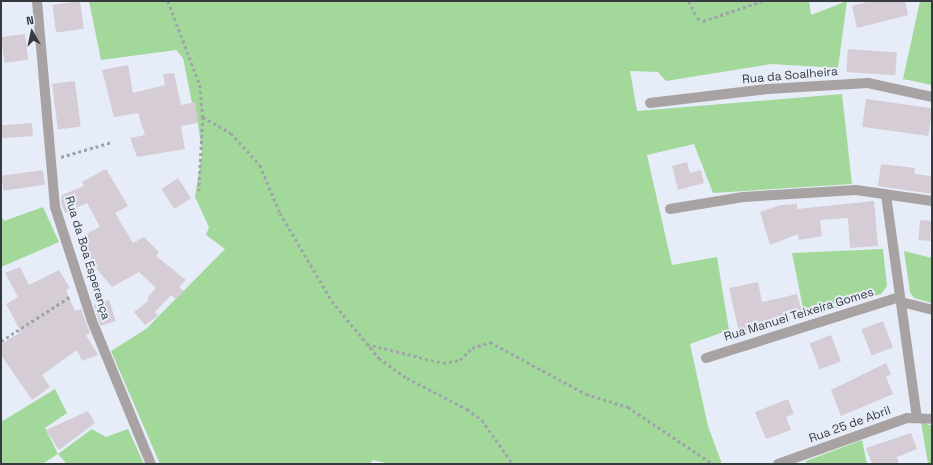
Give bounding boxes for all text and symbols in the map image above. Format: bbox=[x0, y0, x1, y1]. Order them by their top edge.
north arrow bbox=[12, 12, 52, 52]
text: N bbox=[25, 13, 35, 28]
street label: Rua da Soalheira bbox=[742, 65, 838, 87]
street label: Rua da Boa Esperança bbox=[61, 194, 113, 322]
street label: Rua Manuel Teixeira Gomes bbox=[722, 285, 876, 345]
street label: Rua 25 de Abril bbox=[807, 404, 893, 446]

